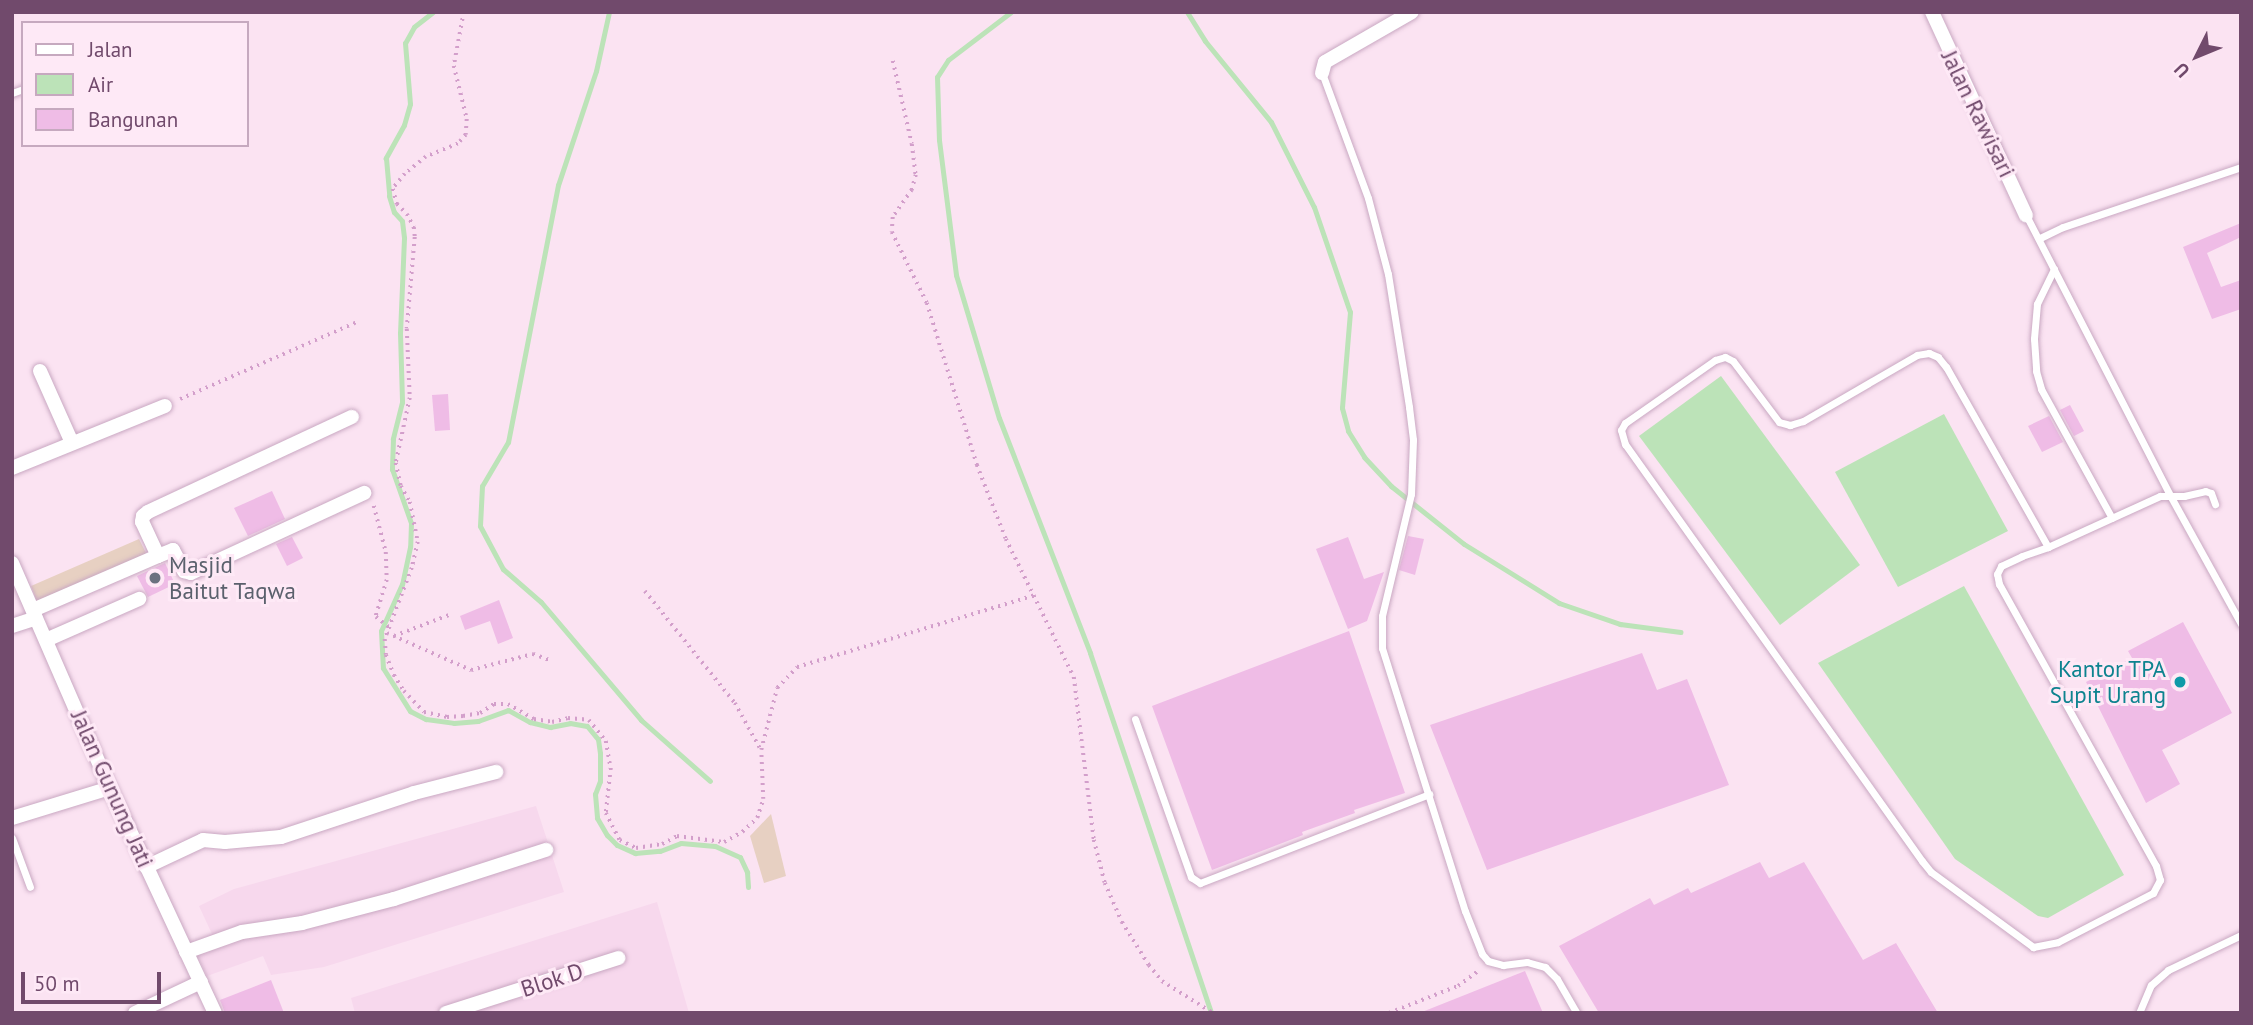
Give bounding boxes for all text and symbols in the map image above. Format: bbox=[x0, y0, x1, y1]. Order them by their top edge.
legend bbox=[21, 21, 248, 147]
north arrow bbox=[2162, 21, 2232, 91]
text: Jalan bbox=[88, 36, 133, 63]
street label: Jalan Rawisari bbox=[1935, 46, 2021, 182]
text: U bbox=[2169, 58, 2194, 83]
text: Air bbox=[88, 71, 113, 98]
text: Bangunan bbox=[88, 106, 178, 133]
place label: Masjid Baitut Taqwa bbox=[169, 551, 297, 605]
marker: Masjid Baitut Taqwa bbox=[147, 570, 163, 586]
place label: Kantor TPA Supit Urang bbox=[2050, 655, 2166, 709]
marker: Kantor TPA Supit Urang bbox=[2172, 674, 2188, 690]
street label: Jalan Gunung Jati bbox=[65, 706, 159, 872]
street label: Blok D bbox=[517, 957, 587, 1003]
scale bar bbox=[24, 958, 164, 1002]
text: 50 m bbox=[34, 970, 80, 997]

